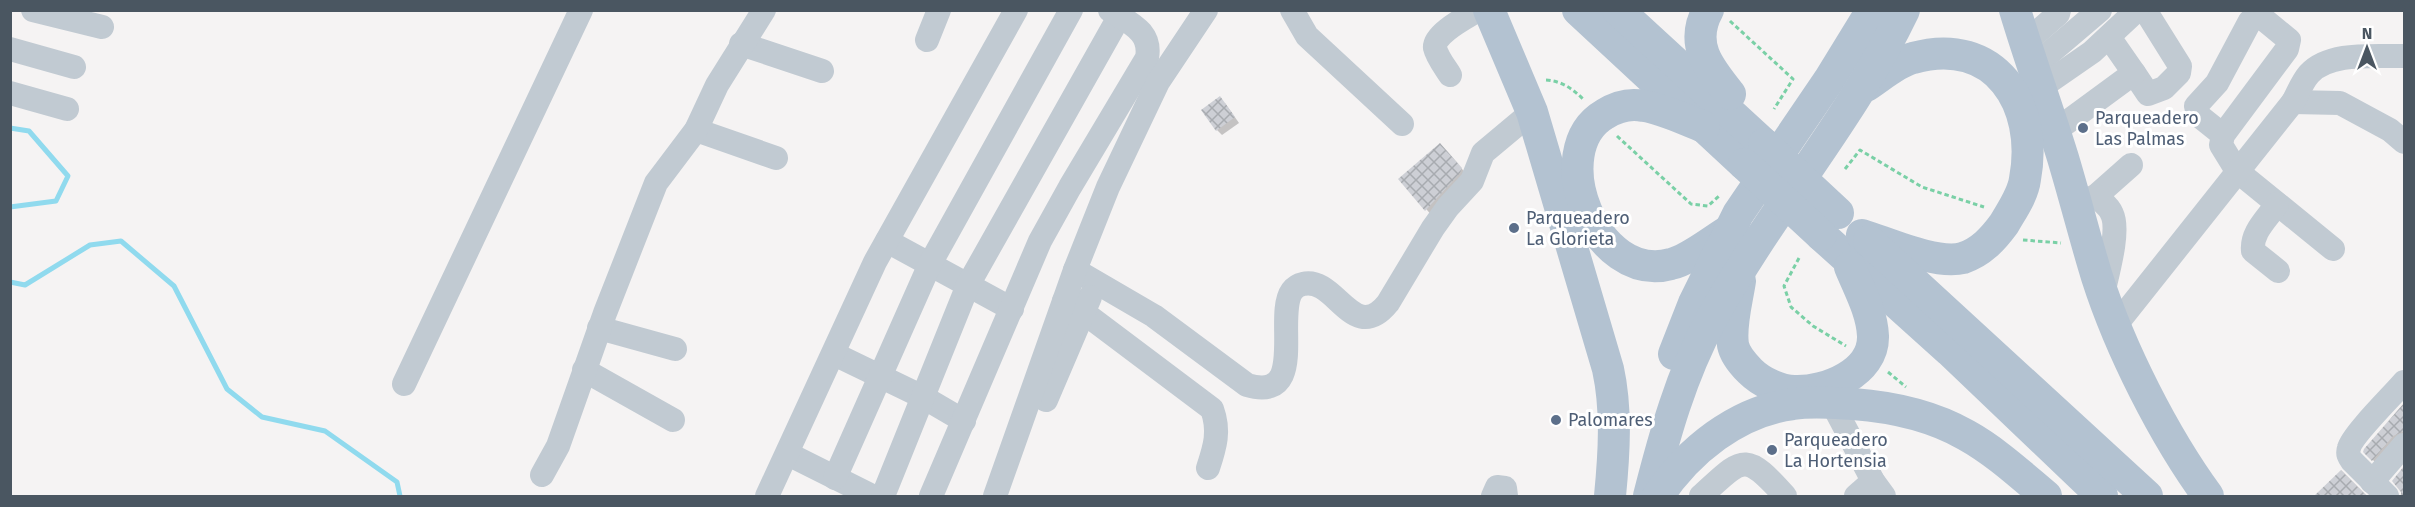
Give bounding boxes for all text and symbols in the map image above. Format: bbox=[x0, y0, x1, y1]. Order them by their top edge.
north arrow bbox=[2337, 18, 2397, 78]
text: N bbox=[2362, 24, 2372, 43]
place label: Parqueadero Las Palmas bbox=[2095, 107, 2199, 150]
marker: Parqueadero Las Palmas bbox=[2076, 121, 2090, 135]
place label: Parqueadero La Glorieta bbox=[1526, 207, 1630, 250]
marker: Parqueadero La Glorieta bbox=[1507, 221, 1521, 235]
place label: Palomares bbox=[1568, 409, 1653, 431]
marker: Palomares bbox=[1549, 413, 1563, 427]
place label: Parqueadero La Hortensia bbox=[1784, 429, 1888, 472]
marker: Parqueadero La Hortensia bbox=[1765, 443, 1779, 457]

